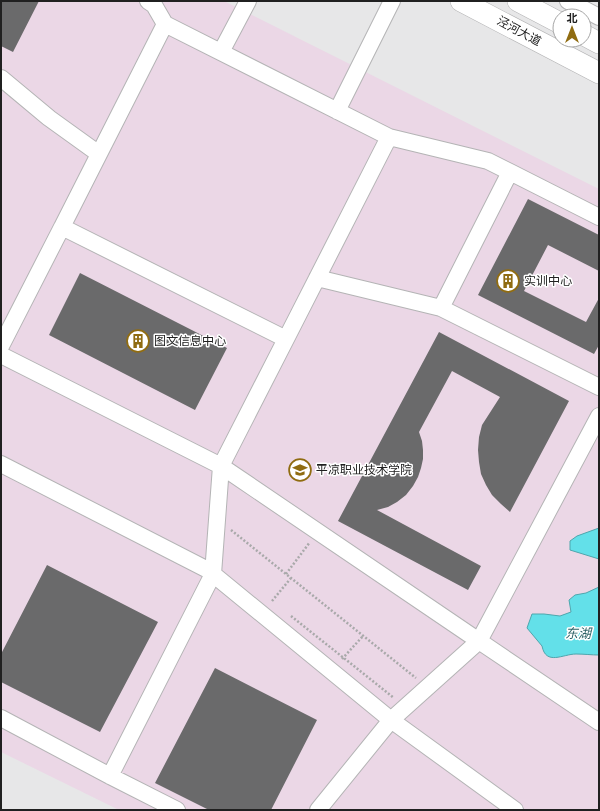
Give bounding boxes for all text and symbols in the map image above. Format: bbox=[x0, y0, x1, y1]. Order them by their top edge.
north arrow bbox=[552, 8, 592, 48]
text: 北 bbox=[567, 12, 578, 24]
street label: 泾河大道 bbox=[495, 14, 543, 48]
building icon: 实训中心 bbox=[495, 268, 521, 294]
place label: 实训中心 bbox=[524, 274, 572, 288]
building icon: 图文信息中心 bbox=[125, 328, 151, 354]
place label: 图文信息中心 bbox=[154, 334, 226, 348]
school or university icon: 平凉职业技术学院 bbox=[287, 457, 313, 483]
place label: 平凉职业技术学院 bbox=[316, 463, 412, 477]
water label: 东湖 bbox=[565, 626, 593, 641]

